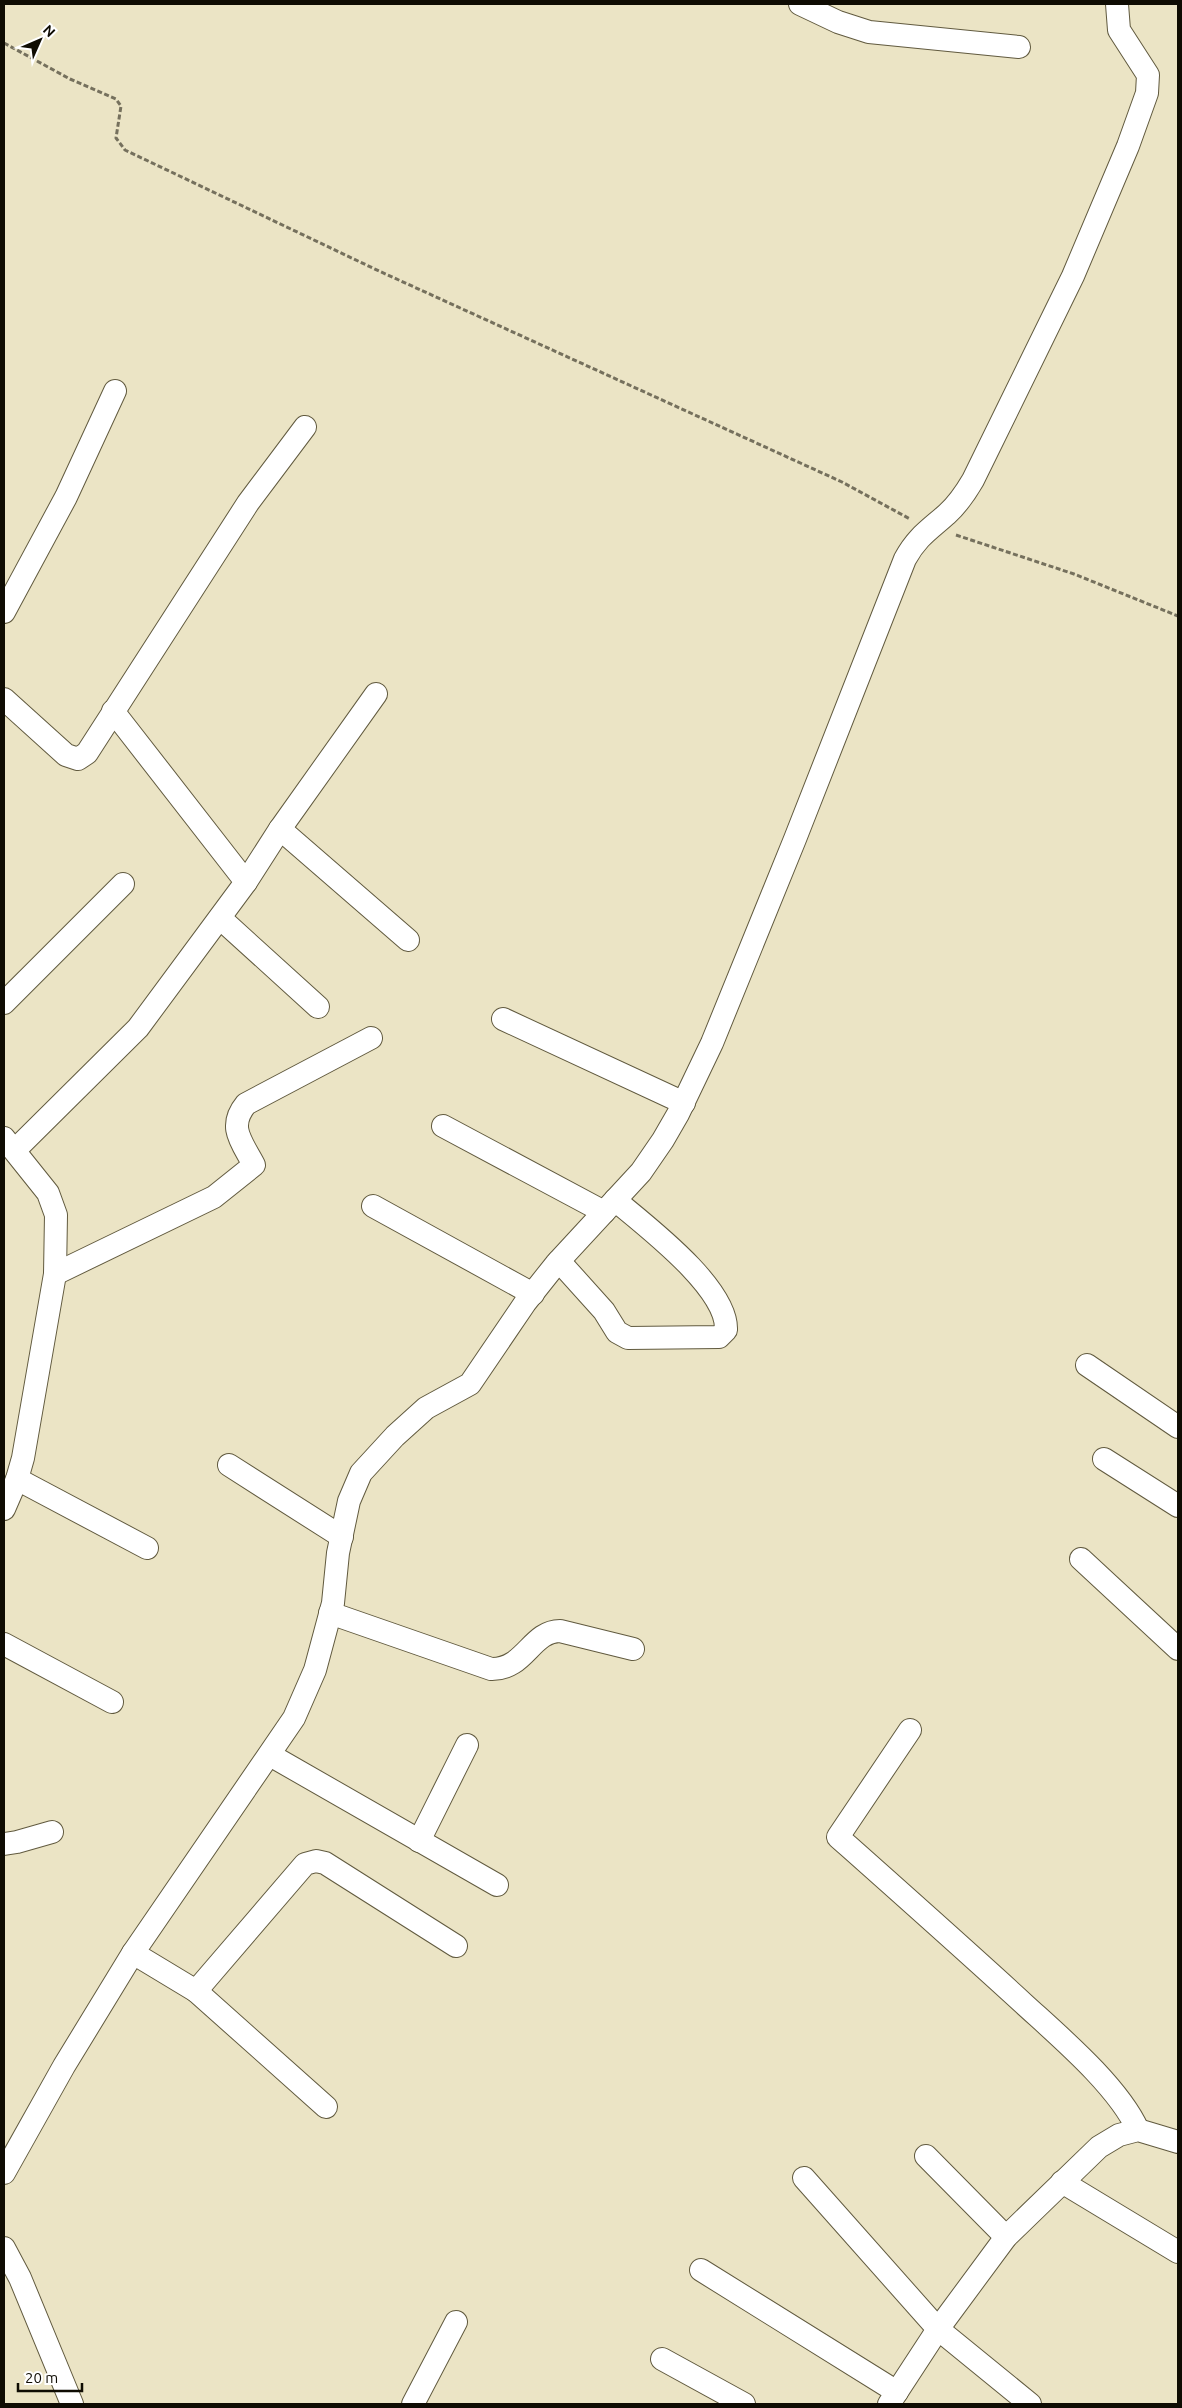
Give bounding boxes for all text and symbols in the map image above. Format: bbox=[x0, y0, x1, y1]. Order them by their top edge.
north arrow bbox=[15, 15, 65, 65]
text: N bbox=[40, 21, 59, 40]
scale bar bbox=[18, 2360, 81, 2392]
text: 20 m bbox=[25, 2369, 58, 2386]

